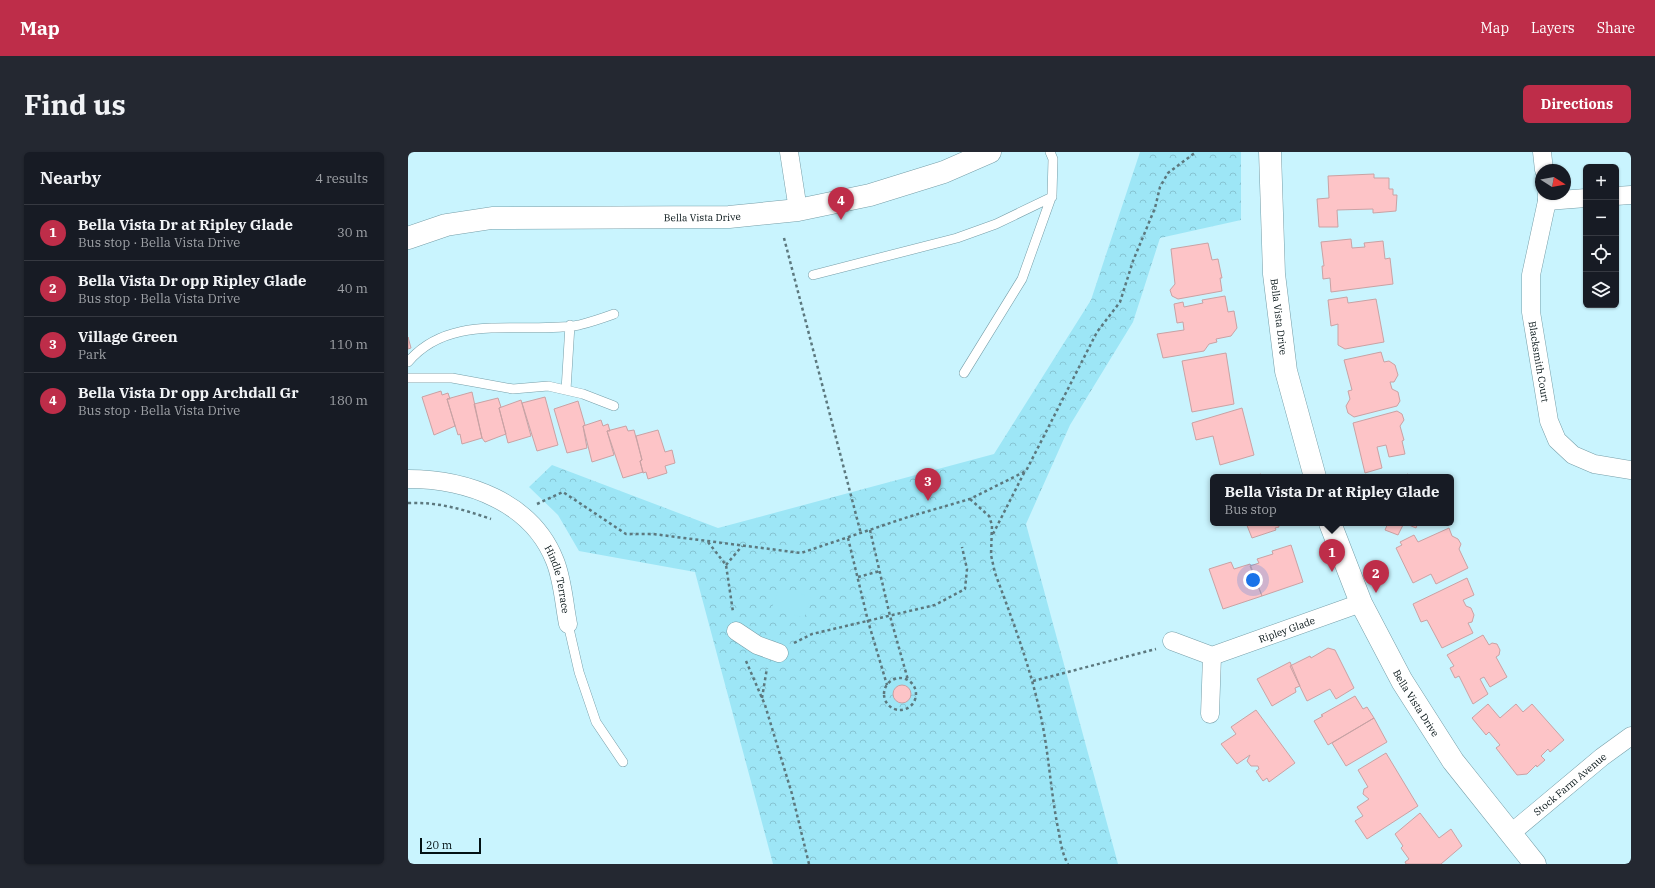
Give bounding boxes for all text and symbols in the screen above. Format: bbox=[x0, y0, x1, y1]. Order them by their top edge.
text: Map bbox=[20, 16, 60, 40]
text: Map bbox=[1481, 19, 1509, 37]
text: Layers bbox=[1531, 19, 1575, 37]
text: Share bbox=[1597, 19, 1635, 37]
button: Directions bbox=[1523, 85, 1631, 123]
text: Find us bbox=[24, 86, 126, 123]
north arrow bbox=[1535, 164, 1571, 200]
map controls bbox=[1583, 164, 1619, 308]
button: + bbox=[1583, 164, 1619, 200]
text: Nearby bbox=[40, 167, 101, 189]
text: 4 results bbox=[315, 170, 368, 187]
pin: 4 bbox=[828, 187, 854, 220]
button: − bbox=[1583, 200, 1619, 236]
street label: Bella Vista Drive bbox=[664, 209, 741, 224]
text: Bella Vista Dr at Ripley Glade bbox=[78, 215, 293, 234]
text: 1 bbox=[49, 224, 57, 241]
text: 30 m bbox=[337, 224, 368, 241]
text: Bus stop · Bella Vista Drive bbox=[78, 234, 240, 251]
button: locate bbox=[1583, 236, 1619, 272]
text: Bella Vista Dr opp Ripley Glade bbox=[78, 271, 306, 290]
button: layers bbox=[1583, 272, 1619, 308]
street label: Bella Vista Drive bbox=[1268, 278, 1290, 356]
text: 2 bbox=[49, 280, 57, 297]
text: 40 m bbox=[337, 280, 368, 297]
text: Bus stop · Bella Vista Drive bbox=[78, 290, 240, 307]
street label: Blacksmith Court bbox=[1526, 320, 1552, 404]
text: Village Green bbox=[78, 327, 178, 346]
text: 3 bbox=[49, 336, 57, 353]
text: 110 m bbox=[329, 336, 368, 353]
text: Park bbox=[78, 346, 106, 363]
text: Bella Vista Dr opp Archdall Gr bbox=[78, 383, 299, 402]
text: 4 bbox=[49, 392, 57, 409]
text: 180 m bbox=[329, 392, 368, 409]
text: Bus stop · Bella Vista Drive bbox=[78, 402, 240, 419]
pin: 3 bbox=[915, 468, 941, 501]
popup bbox=[1210, 474, 1454, 526]
text: Bella Vista Dr at Ripley Glade bbox=[1225, 482, 1439, 501]
text: Bus stop bbox=[1225, 501, 1277, 518]
pin: 1 bbox=[1319, 539, 1345, 572]
street label: Hindle Terrace bbox=[542, 542, 573, 614]
pin: 2 bbox=[1363, 560, 1389, 593]
your location bbox=[1243, 570, 1263, 590]
street label: Ripley Glade bbox=[1257, 613, 1317, 645]
street label: Bella Vista Drive bbox=[1390, 667, 1442, 739]
street label: Stock Farm Avenue bbox=[1531, 750, 1609, 818]
scale bar bbox=[420, 836, 481, 855]
text: 20 m bbox=[426, 838, 452, 852]

